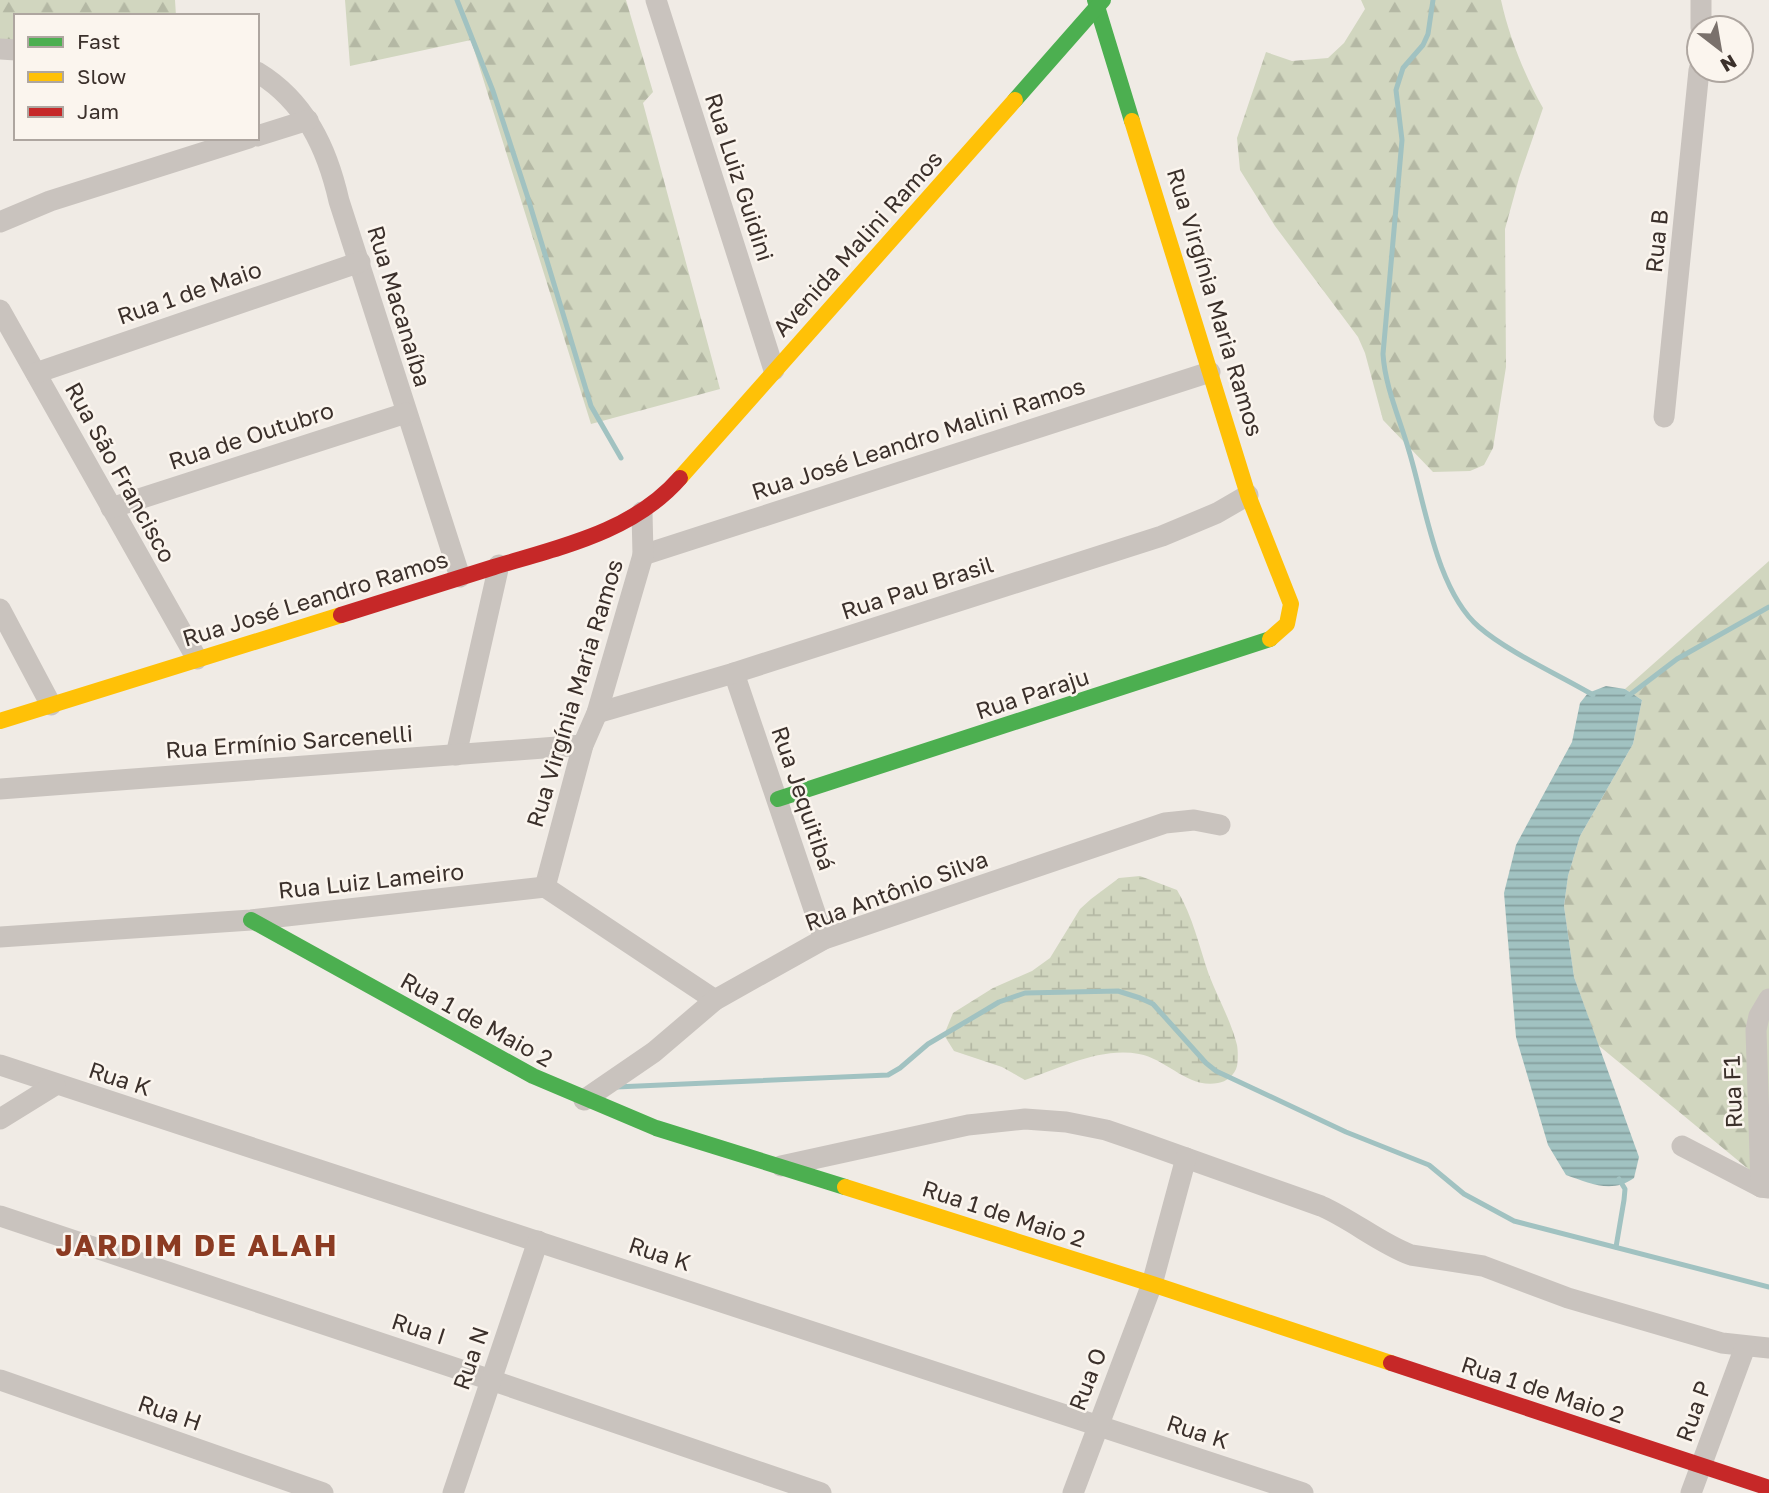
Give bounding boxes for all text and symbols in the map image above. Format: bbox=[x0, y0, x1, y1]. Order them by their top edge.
legend bbox=[14, 14, 259, 140]
north arrow bbox=[1685, 14, 1755, 84]
text: Fast bbox=[77, 28, 120, 54]
text: N bbox=[1717, 50, 1741, 78]
text: Slow bbox=[77, 63, 126, 89]
street label: Rua Luiz Guidini bbox=[700, 89, 780, 265]
text: Jam bbox=[77, 98, 119, 124]
street label: Avenida Malini Ramos bbox=[766, 144, 948, 342]
street label: Rua Virgínia Maria Ramos bbox=[1162, 165, 1270, 439]
street label: Rua B bbox=[1639, 208, 1673, 274]
street label: Rua Macanaíba bbox=[362, 222, 438, 390]
street label: Rua 1 de Maio bbox=[113, 254, 265, 330]
street label: Rua José Leandro Malini Ramos bbox=[748, 371, 1088, 505]
street label: Rua São Francisco bbox=[60, 377, 182, 567]
street label: Rua de Outubro bbox=[165, 395, 337, 475]
street label: Rua José Leandro Ramos bbox=[179, 544, 451, 652]
street label: Rua Pau Brasil bbox=[837, 549, 997, 625]
street label: Rua Virgínia Maria Ramos bbox=[520, 556, 628, 830]
street label: Rua Paraju bbox=[972, 662, 1092, 724]
street label: Rua Ermínio Sarcenelli bbox=[164, 718, 414, 764]
street label: Rua Jequitibá bbox=[766, 722, 842, 874]
street label: Rua Antônio Silva bbox=[801, 844, 991, 936]
street label: Rua Luiz Lameiro bbox=[277, 856, 465, 904]
street label: Rua 1 de Maio 2 bbox=[396, 966, 558, 1072]
street label: Rua K bbox=[85, 1055, 155, 1101]
street label: Rua F1 bbox=[1717, 1055, 1747, 1129]
street label: Rua 1 de Maio 2 bbox=[919, 1173, 1089, 1253]
district label: JARDIM DE ALAH bbox=[55, 1227, 339, 1263]
street label: Rua K bbox=[625, 1230, 695, 1276]
street label: Rua I bbox=[388, 1306, 450, 1350]
street label: Rua N bbox=[446, 1323, 494, 1393]
street label: Rua O bbox=[1062, 1344, 1112, 1414]
street label: Rua 1 de Maio 2 bbox=[1458, 1349, 1628, 1429]
street label: Rua P bbox=[1669, 1377, 1717, 1445]
street label: Rua H bbox=[135, 1388, 205, 1436]
street label: Rua K bbox=[1163, 1408, 1233, 1454]

